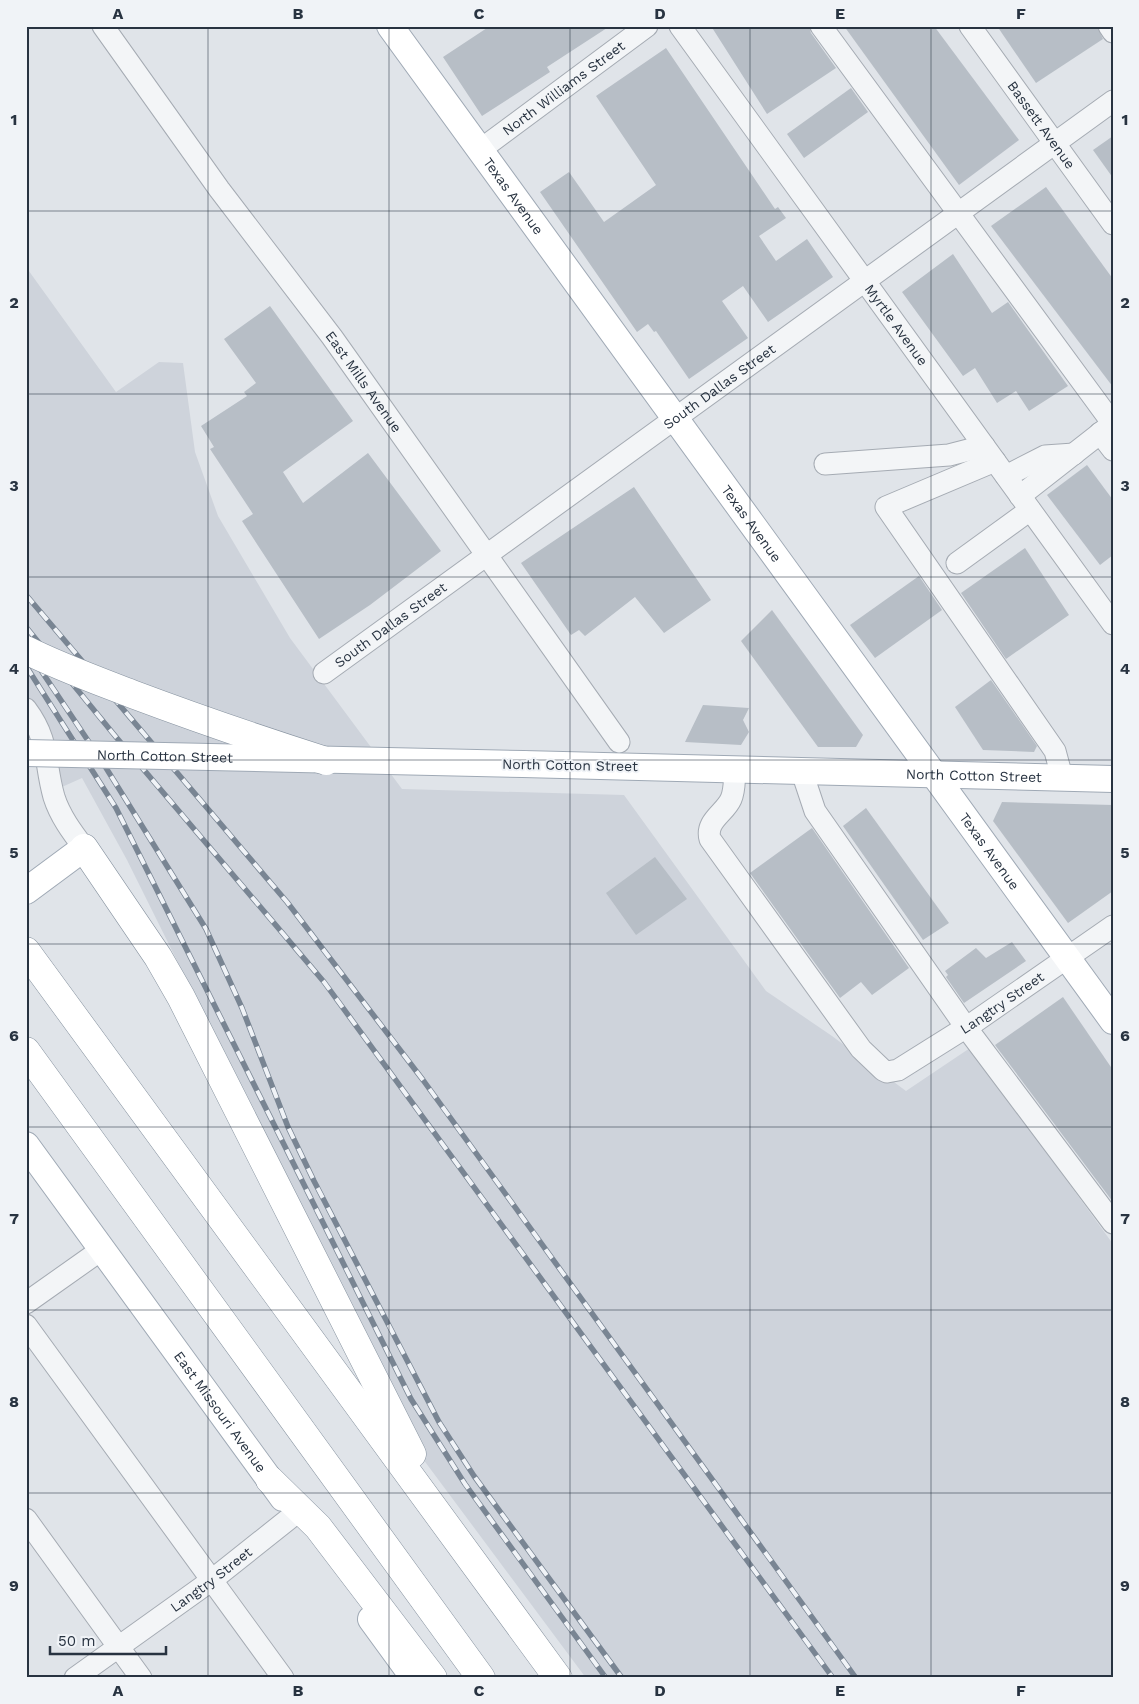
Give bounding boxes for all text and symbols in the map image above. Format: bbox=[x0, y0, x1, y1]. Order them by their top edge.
text: A bbox=[113, 4, 124, 23]
text: B bbox=[293, 4, 304, 23]
text: C bbox=[474, 4, 485, 23]
text: D bbox=[654, 4, 666, 23]
text: E bbox=[835, 4, 845, 23]
text: F bbox=[1016, 4, 1026, 23]
street label: North Williams Street bbox=[499, 37, 628, 139]
street label: Bassett Avenue bbox=[1004, 78, 1078, 172]
text: 1 bbox=[11, 110, 17, 129]
text: 1 bbox=[1122, 110, 1128, 129]
street label: Texas Avenue bbox=[480, 154, 547, 237]
street label: Myrtle Avenue bbox=[862, 281, 931, 369]
text: 2 bbox=[9, 293, 19, 312]
text: 2 bbox=[1120, 293, 1130, 312]
street label: East Mills Avenue bbox=[322, 328, 405, 435]
street label: South Dallas Street bbox=[660, 341, 778, 432]
text: 3 bbox=[9, 476, 19, 495]
text: 3 bbox=[1120, 476, 1130, 495]
street label: Texas Avenue bbox=[718, 482, 785, 565]
street label: South Dallas Street bbox=[331, 579, 450, 671]
text: 4 bbox=[9, 659, 19, 678]
text: 4 bbox=[1120, 659, 1130, 678]
street label: North Cotton Street bbox=[97, 747, 233, 766]
street label: North Cotton Street bbox=[502, 756, 638, 774]
street label: North Cotton Street bbox=[906, 766, 1042, 785]
street label: Texas Avenue bbox=[956, 810, 1023, 893]
text: 5 bbox=[9, 843, 19, 862]
text: 5 bbox=[1120, 843, 1130, 862]
street label: Langtry Street bbox=[957, 968, 1047, 1037]
text: 6 bbox=[9, 1026, 19, 1045]
text: 6 bbox=[1120, 1026, 1130, 1045]
text: 7 bbox=[9, 1209, 19, 1228]
text: 7 bbox=[1120, 1209, 1130, 1228]
street label: East Missouri Avenue bbox=[171, 1348, 270, 1475]
text: 8 bbox=[9, 1392, 19, 1411]
text: 8 bbox=[1120, 1392, 1130, 1411]
street label: Langtry Street bbox=[167, 1543, 255, 1615]
text: 9 bbox=[9, 1576, 19, 1595]
text: 9 bbox=[1120, 1576, 1130, 1595]
scale bar bbox=[50, 1624, 166, 1656]
text: 50 m bbox=[58, 1632, 95, 1650]
text: A bbox=[113, 1681, 124, 1700]
text: B bbox=[293, 1681, 304, 1700]
text: C bbox=[474, 1681, 485, 1700]
text: D bbox=[654, 1681, 666, 1700]
text: E bbox=[835, 1681, 845, 1700]
text: F bbox=[1016, 1681, 1026, 1700]

